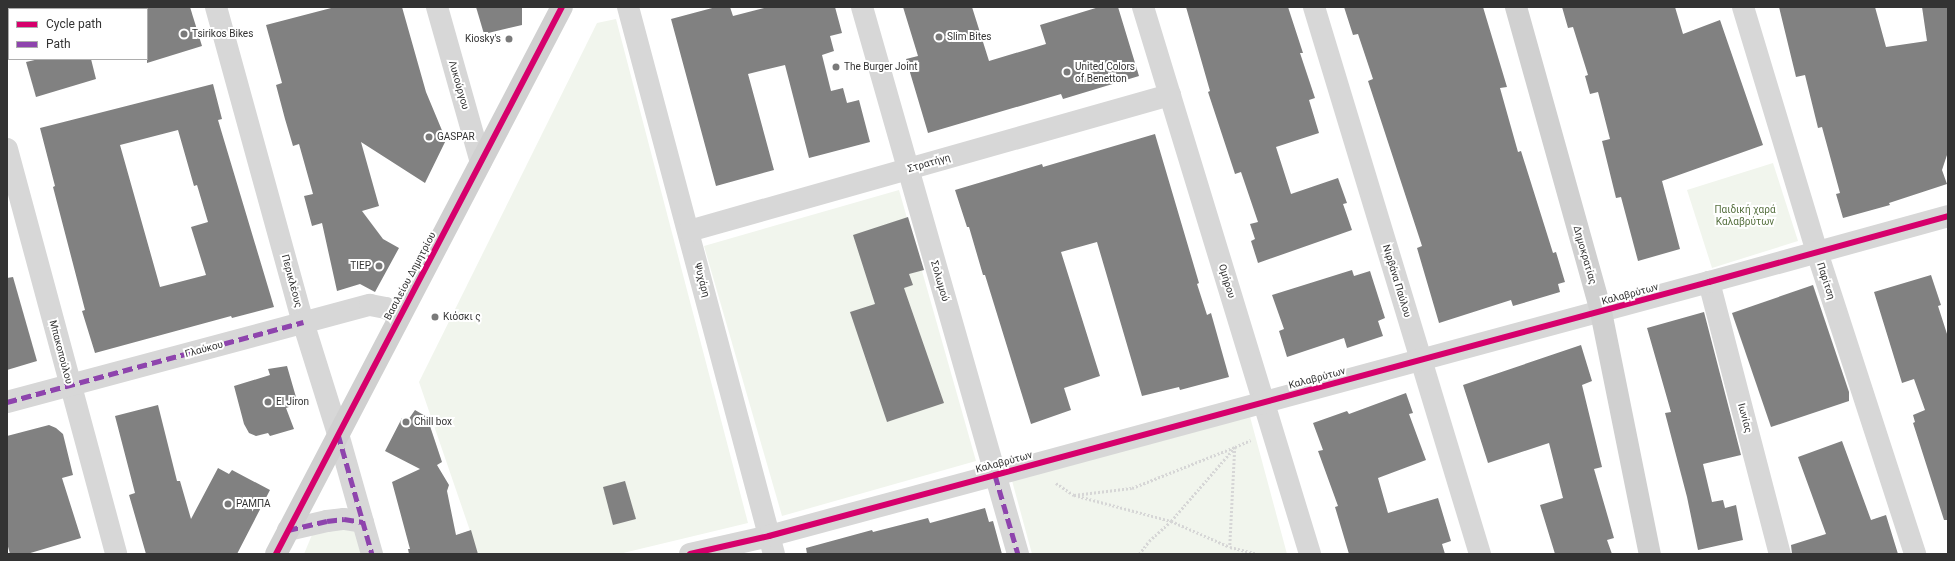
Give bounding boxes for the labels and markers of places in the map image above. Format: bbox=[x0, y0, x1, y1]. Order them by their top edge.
place label: Tsirikos Bikes bbox=[192, 28, 253, 40]
marker: Tsirikos Bikes bbox=[179, 29, 189, 39]
place label: Slim Bites bbox=[947, 31, 991, 43]
marker: Slim Bites bbox=[934, 32, 944, 42]
place label: Kiosky's bbox=[465, 33, 501, 45]
marker: Kiosky's bbox=[504, 34, 514, 44]
place label: United Colors of Benetton bbox=[1075, 60, 1135, 84]
place label: The Burger Joint bbox=[844, 61, 918, 73]
marker: The Burger Joint bbox=[831, 62, 841, 72]
marker: United Colors of Benetton bbox=[1062, 67, 1072, 77]
place label: GASPAR bbox=[437, 131, 475, 143]
marker: GASPAR bbox=[424, 132, 434, 142]
place label: ΤΙΕΡ bbox=[350, 260, 371, 272]
marker: ΤΙΕΡ bbox=[374, 261, 384, 271]
place label: Κιόσκι ς bbox=[443, 311, 481, 323]
marker: Κιόσκι ς bbox=[430, 312, 440, 322]
place label: El Jiron bbox=[276, 396, 309, 408]
marker: El Jiron bbox=[263, 397, 273, 407]
place label: Chill box bbox=[414, 416, 452, 428]
marker: Chill box bbox=[401, 417, 411, 427]
place label: ΡΑΜΠΑ bbox=[236, 498, 271, 510]
marker: ΡΑΜΠΑ bbox=[223, 499, 233, 509]

